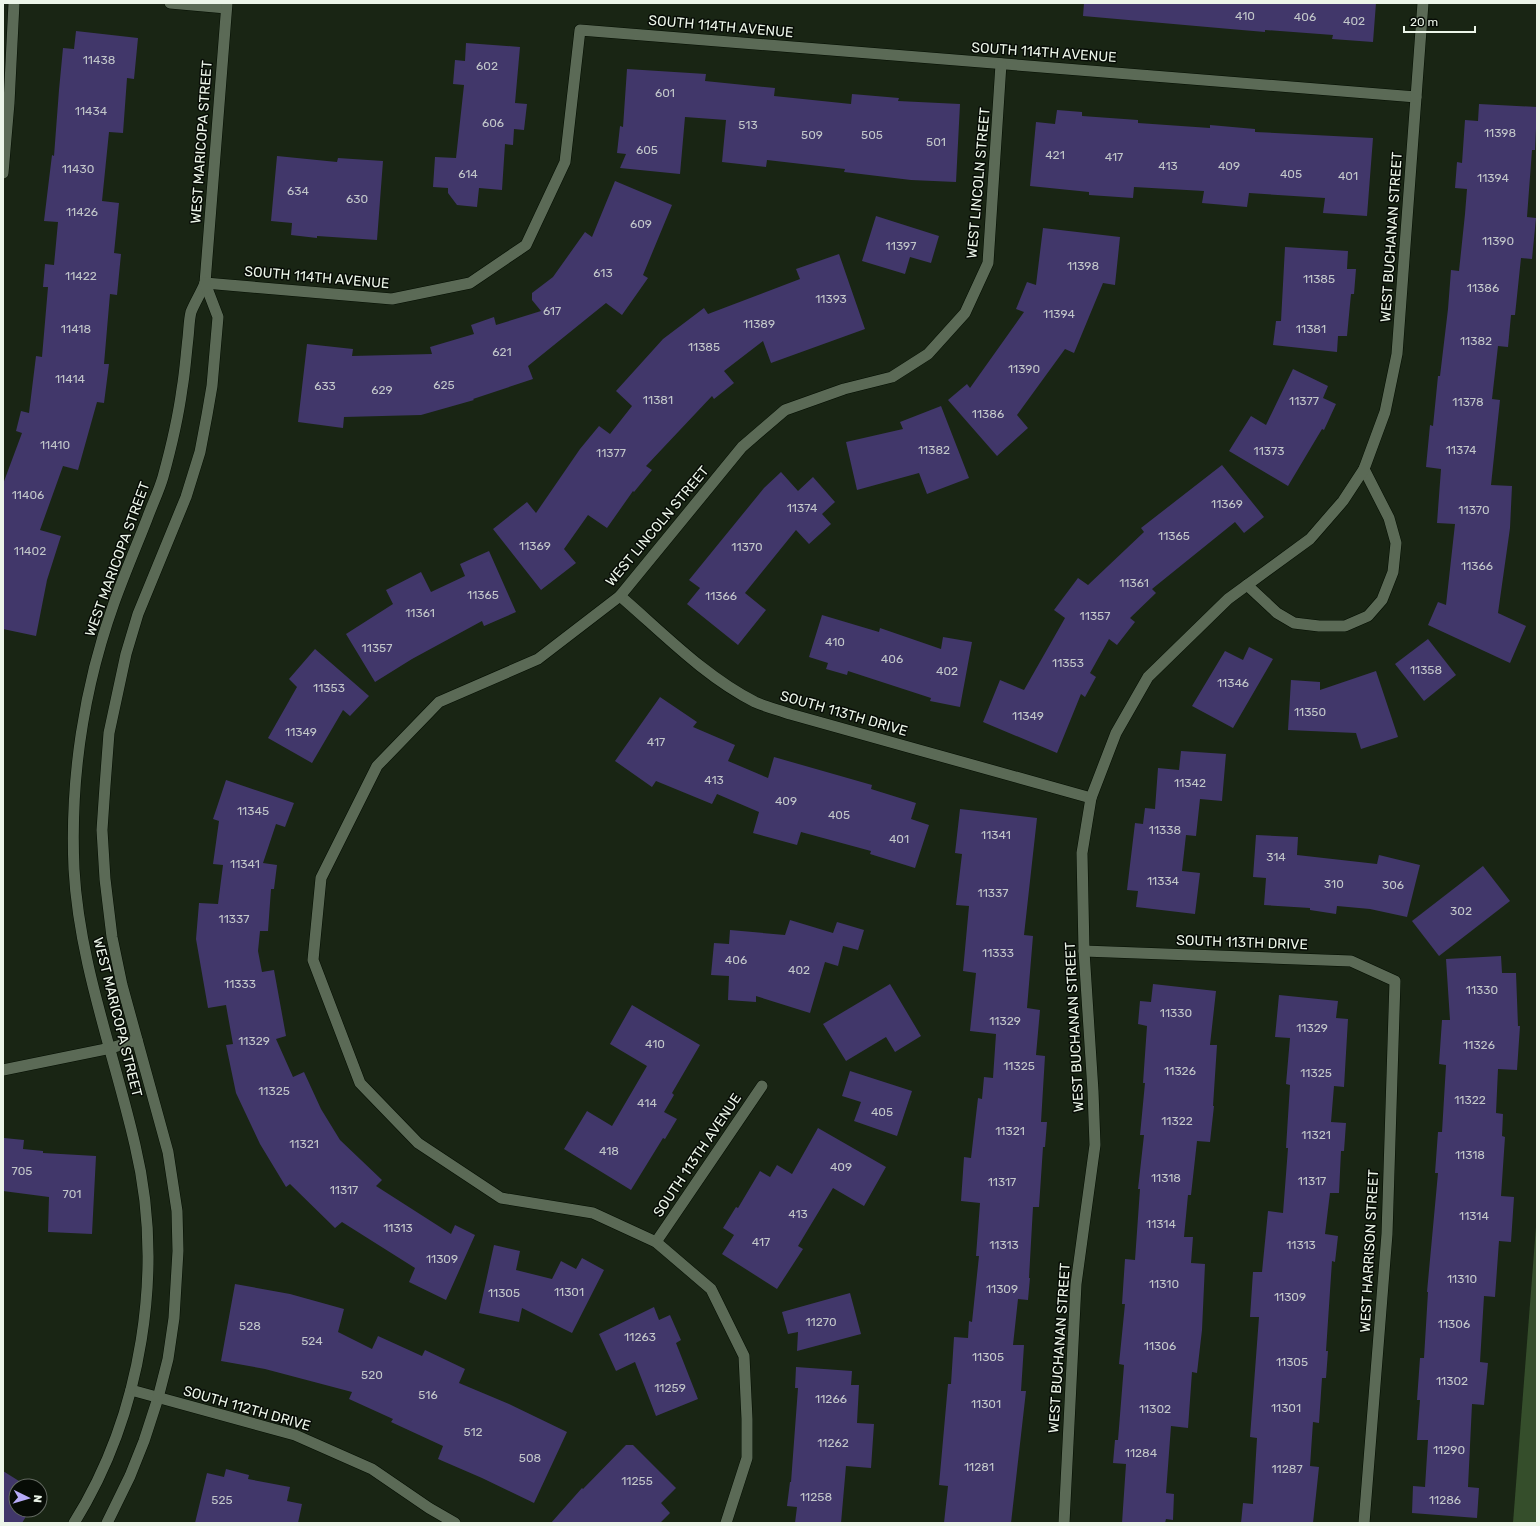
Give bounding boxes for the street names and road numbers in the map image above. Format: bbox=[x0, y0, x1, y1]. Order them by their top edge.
street label: SOUTH 114TH AVENUE bbox=[648, 12, 794, 41]
street label: SOUTH 114TH AVENUE bbox=[971, 39, 1117, 66]
street label: WEST MARICOPA STREET bbox=[187, 60, 216, 224]
street label: WEST LINCOLN STREET bbox=[963, 107, 994, 259]
street label: WEST BUCHANAN STREET bbox=[1377, 151, 1406, 323]
street label: SOUTH 114TH AVENUE bbox=[244, 263, 390, 292]
street label: WEST LINCOLN STREET bbox=[602, 463, 713, 590]
street label: WEST MARICOPA STREET bbox=[82, 479, 153, 639]
street label: SOUTH 113TH DRIVE bbox=[778, 687, 910, 740]
street label: SOUTH 113TH DRIVE bbox=[1176, 932, 1308, 953]
street label: WEST MARICOPA STREET bbox=[89, 936, 146, 1099]
street label: WEST BUCHANAN STREET bbox=[1062, 941, 1087, 1113]
street label: SOUTH 113TH AVENUE bbox=[650, 1090, 745, 1220]
street label: WEST HARRISON STREET bbox=[1357, 1169, 1382, 1333]
street label: WEST BUCHANAN STREET bbox=[1045, 1262, 1074, 1434]
street label: SOUTH 112TH DRIVE bbox=[181, 1382, 312, 1435]

